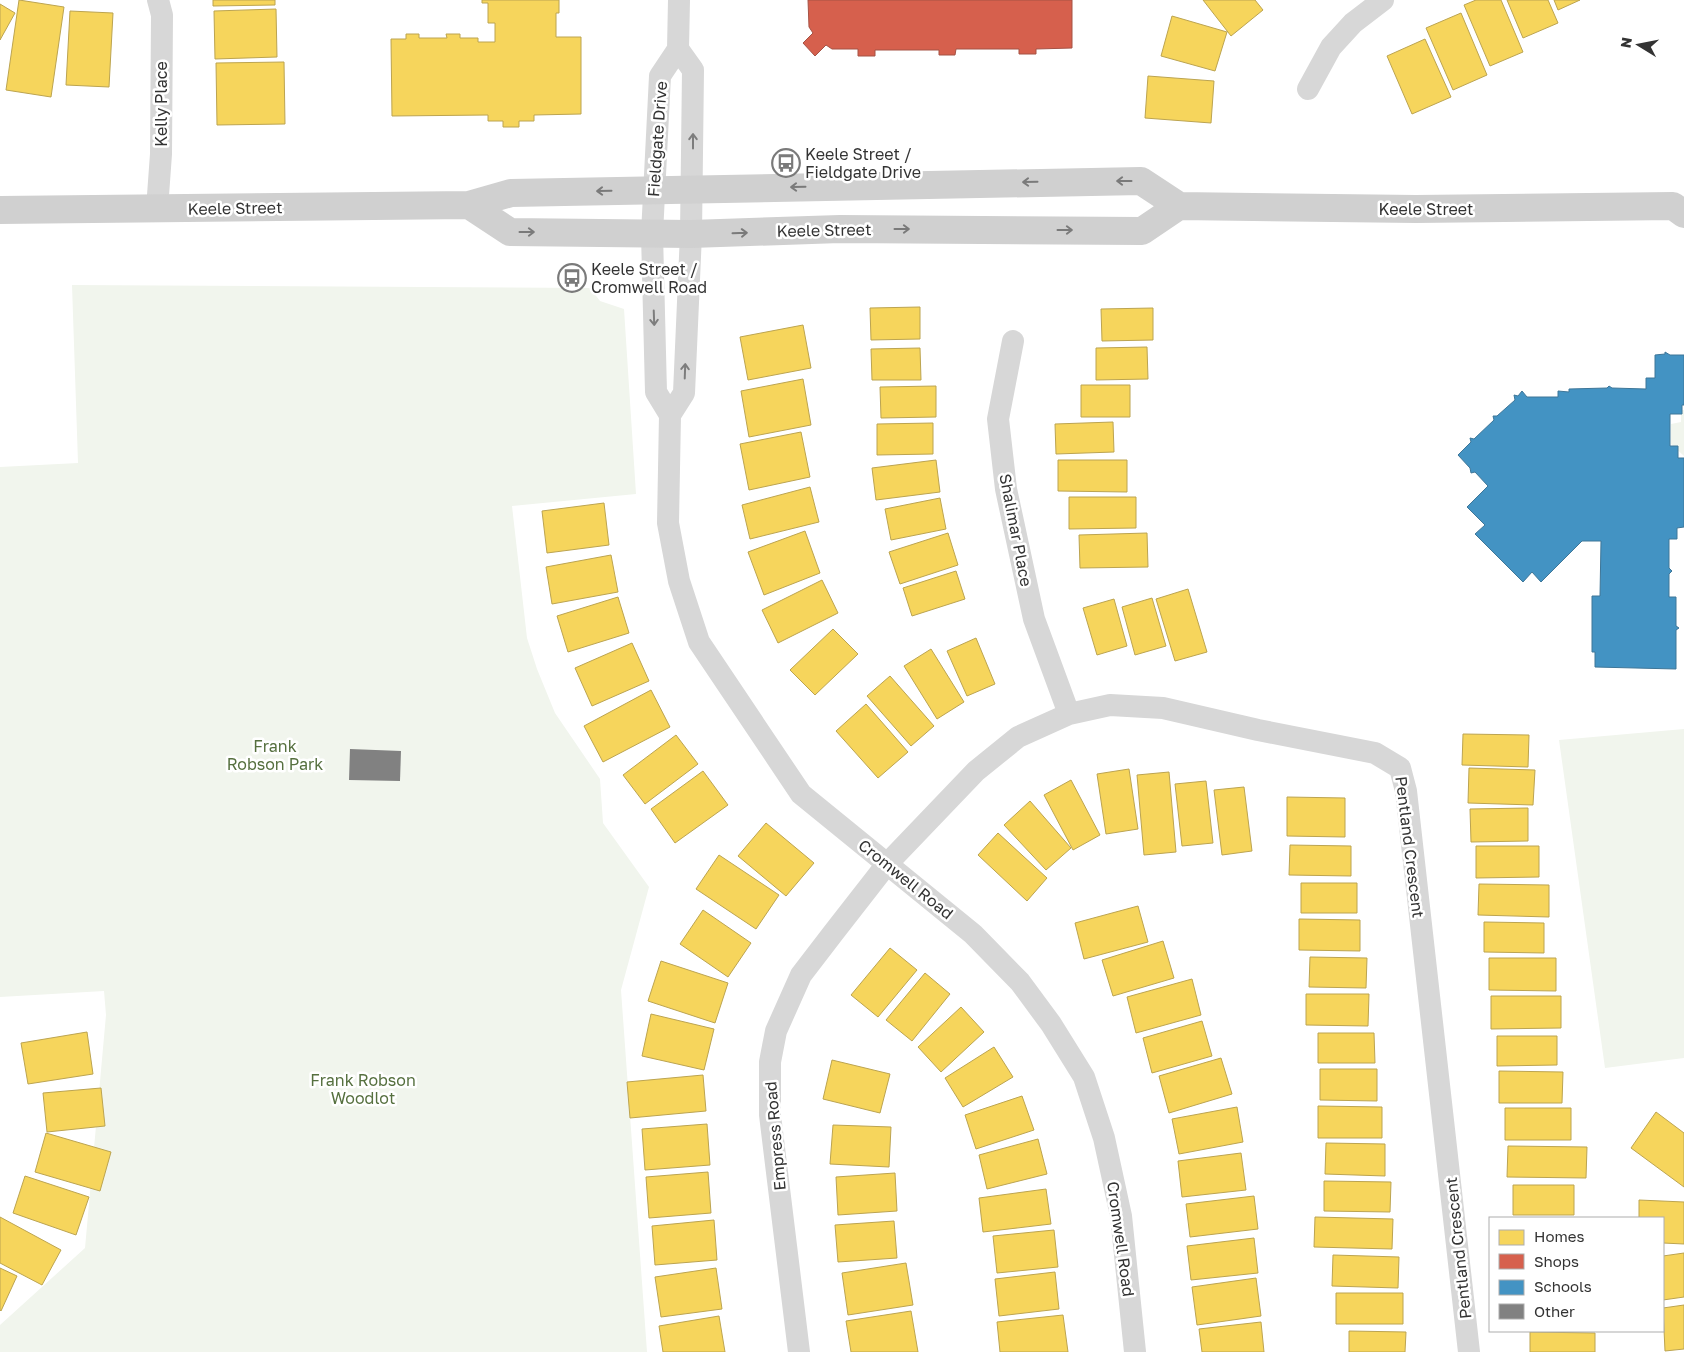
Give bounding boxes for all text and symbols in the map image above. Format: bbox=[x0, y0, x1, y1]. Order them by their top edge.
north arrow bbox=[1614, 20, 1664, 70]
text: N bbox=[1616, 36, 1635, 49]
street label: Kelly Place bbox=[151, 61, 171, 147]
street label: Fieldgate Drive bbox=[643, 80, 671, 198]
one-way arrow bbox=[688, 133, 698, 150]
place label: Keele Street / Fieldgate Drive bbox=[805, 144, 921, 182]
bus stop icon: Keele Street / Fieldgate Drive bbox=[771, 148, 801, 178]
one-way arrow bbox=[1116, 176, 1132, 186]
one-way arrow bbox=[1022, 177, 1038, 187]
one-way arrow bbox=[790, 183, 806, 192]
one-way arrow bbox=[597, 186, 613, 196]
street label: Keele Street bbox=[187, 197, 283, 219]
street label: Keele Street bbox=[1379, 199, 1473, 219]
street label: Keele Street bbox=[776, 219, 872, 241]
one-way arrow bbox=[894, 224, 910, 234]
one-way arrow bbox=[1056, 225, 1072, 235]
one-way arrow bbox=[519, 228, 535, 237]
one-way arrow bbox=[731, 228, 747, 237]
place label: Keele Street / Cromwell Road bbox=[591, 259, 707, 297]
bus stop icon: Keele Street / Cromwell Road bbox=[557, 263, 587, 293]
one-way arrow bbox=[649, 309, 658, 325]
one-way arrow bbox=[680, 363, 690, 380]
street label: Shalimar Place bbox=[995, 472, 1037, 588]
park label: Frank Robson Park bbox=[227, 736, 323, 774]
street label: Pentland Crescent bbox=[1391, 775, 1429, 919]
street label: Cromwell Road bbox=[855, 835, 957, 923]
park label: Frank Robson Woodlot bbox=[310, 1070, 416, 1108]
street label: Empress Road bbox=[760, 1081, 790, 1191]
street label: Pentland Crescent bbox=[1441, 1176, 1475, 1320]
street label: Cromwell Road bbox=[1103, 1180, 1139, 1298]
legend bbox=[1489, 1217, 1664, 1332]
text: Homes bbox=[1534, 1227, 1584, 1245]
text: Shops bbox=[1534, 1252, 1579, 1270]
text: Schools bbox=[1534, 1277, 1592, 1295]
text: Other bbox=[1534, 1302, 1575, 1320]

